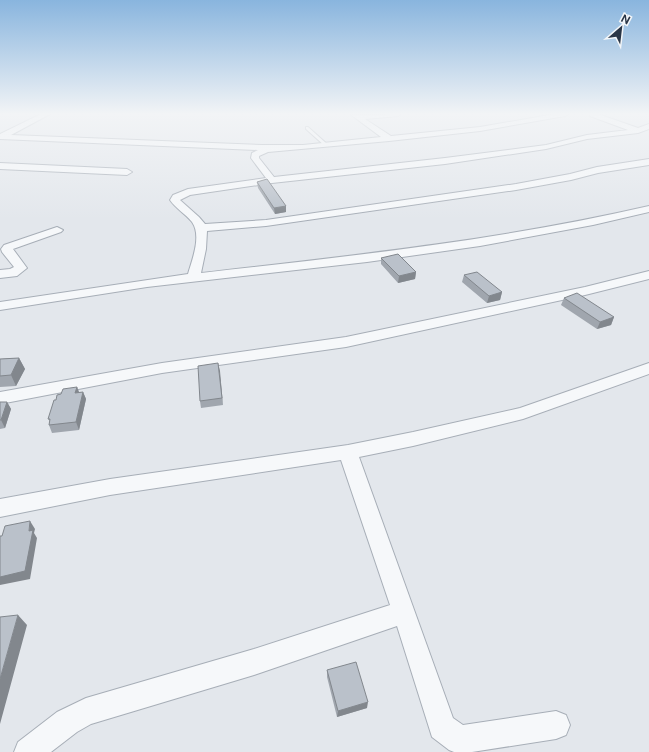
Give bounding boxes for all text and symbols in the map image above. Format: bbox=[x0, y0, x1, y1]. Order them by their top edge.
north arrow bbox=[601, 8, 641, 48]
text: N bbox=[619, 12, 632, 26]

